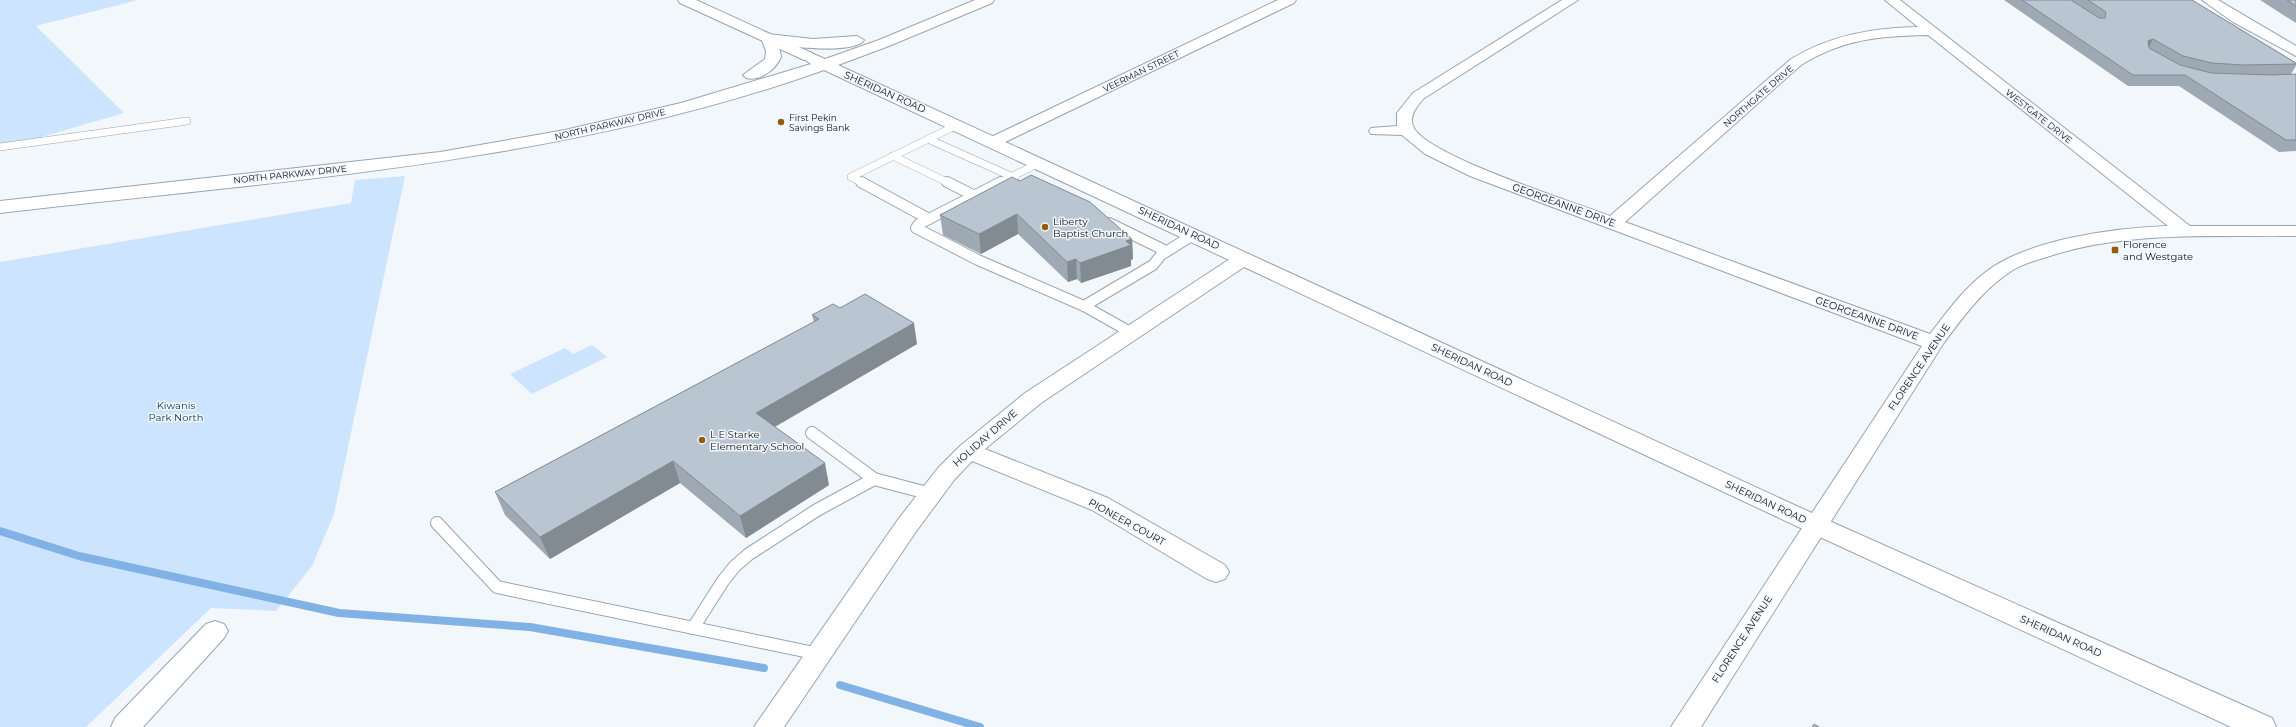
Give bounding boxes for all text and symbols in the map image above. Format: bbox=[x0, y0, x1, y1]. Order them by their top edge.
street label: VEERMAN STREET bbox=[1101, 47, 1182, 94]
street label: NORTHGATE DRIVE bbox=[1721, 63, 1795, 129]
street label: SHERIDAN ROAD bbox=[842, 68, 928, 116]
street label: WESTGATE DRIVE bbox=[2003, 87, 2075, 145]
street label: NORTH PARKWAY DRIVE bbox=[553, 106, 667, 142]
place label: First Pekin Savings Bank bbox=[789, 112, 850, 133]
marker: First Pekin Savings Bank bbox=[776, 117, 786, 127]
street label: NORTH PARKWAY DRIVE bbox=[233, 163, 347, 185]
street label: GEORGEANNE DRIVE bbox=[1511, 180, 1618, 230]
street label: SHERIDAN ROAD bbox=[1136, 203, 1222, 253]
place label: Liberty Baptist Church bbox=[1053, 215, 1128, 240]
marker: Liberty Baptist Church bbox=[1040, 222, 1050, 232]
place label: Florence and Westgate bbox=[2123, 238, 2193, 263]
marker: Florence and Westgate bbox=[2110, 245, 2120, 255]
street label: GEORGEANNE DRIVE bbox=[1814, 293, 1921, 343]
street label: FLORENCE AVENUE bbox=[1885, 321, 1953, 413]
street label: SHERIDAN ROAD bbox=[1429, 340, 1515, 390]
park label: Kiwanis Park North bbox=[149, 399, 203, 424]
street label: HOLIDAY DRIVE bbox=[950, 406, 1020, 470]
place label: L E Starke Elementary School bbox=[710, 428, 804, 453]
marker: L E Starke Elementary School bbox=[697, 435, 707, 445]
street label: SHERIDAN ROAD bbox=[1723, 477, 1809, 527]
street label: PIONEER COURT bbox=[1086, 496, 1168, 549]
street label: FLORENCE AVENUE bbox=[1709, 592, 1775, 685]
street label: SHERIDAN ROAD bbox=[2018, 612, 2104, 660]

